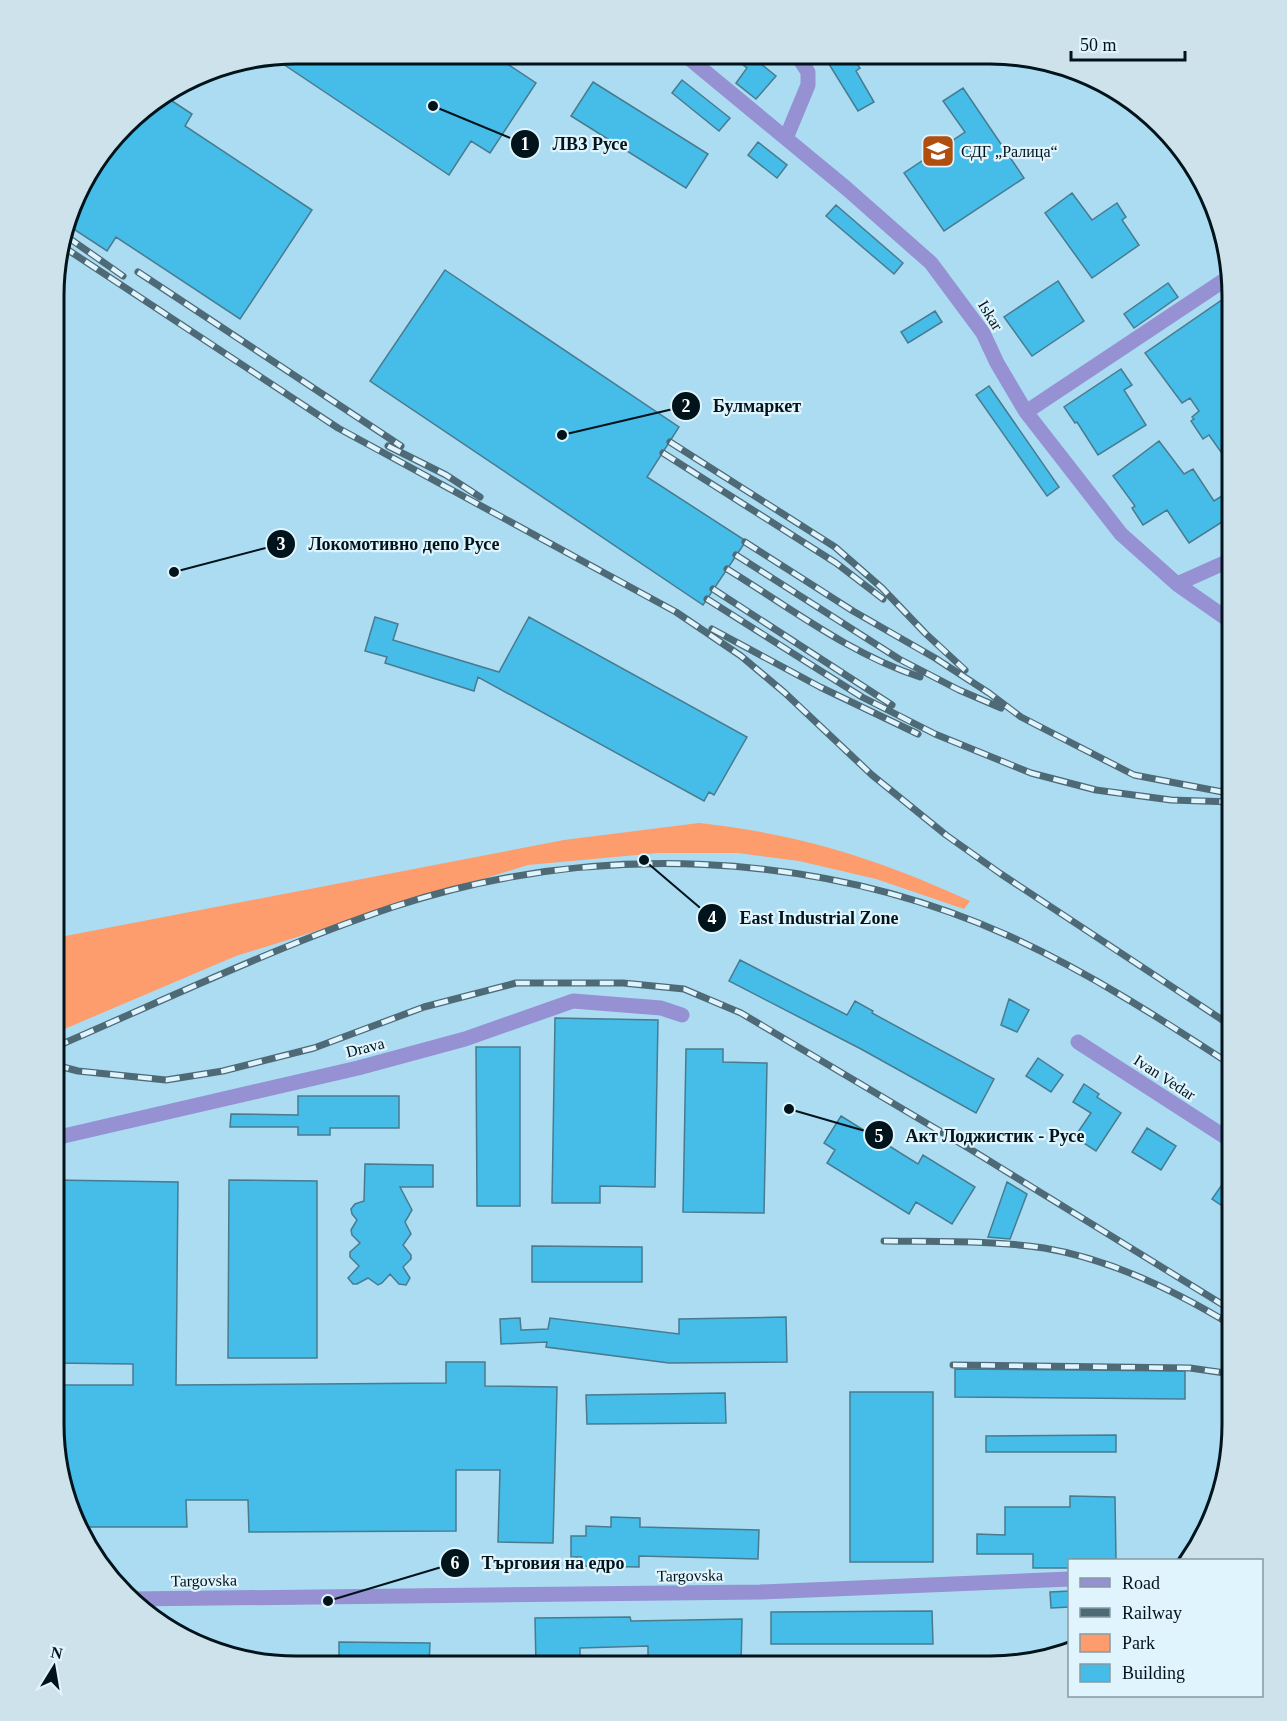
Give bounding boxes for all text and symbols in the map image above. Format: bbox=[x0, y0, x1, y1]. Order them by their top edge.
scale bar bbox=[1071, 24, 1185, 62]
text: 50 m bbox=[1080, 35, 1117, 55]
callout: ЛВЗ Русе bbox=[510, 126, 639, 162]
school or university icon: СДГ „Ралица“ bbox=[920, 133, 956, 169]
text: 1 bbox=[521, 134, 530, 154]
text: ЛВЗ Русе bbox=[552, 134, 628, 154]
place label: СДГ „Ралица“ bbox=[961, 143, 1058, 161]
street label: Iskar bbox=[975, 297, 1007, 334]
callout: Булмаркет bbox=[671, 388, 813, 424]
text: 2 bbox=[682, 396, 691, 416]
text: Булмаркет bbox=[713, 396, 801, 416]
callout: Локомотивно депо Русе bbox=[266, 526, 511, 562]
text: 3 bbox=[277, 534, 286, 554]
text: Локомотивно депо Русе bbox=[309, 534, 499, 554]
callout: East Industrial Zone bbox=[697, 900, 910, 936]
text: 4 bbox=[708, 908, 717, 928]
text: East Industrial Zone bbox=[739, 908, 899, 928]
street label: Drava bbox=[344, 1035, 386, 1060]
street label: Ivan Vedar bbox=[1131, 1051, 1199, 1104]
callout: Акт Лоджистик - Русе bbox=[864, 1117, 1096, 1153]
text: 5 bbox=[875, 1126, 884, 1146]
text: Акт Лоджистик - Русе bbox=[906, 1126, 1084, 1146]
callout: Търговия на едро bbox=[440, 1545, 637, 1581]
text: 6 bbox=[451, 1553, 460, 1573]
text: Търговия на едро bbox=[482, 1553, 624, 1573]
legend bbox=[1068, 1559, 1263, 1697]
street label: Targovska bbox=[657, 1566, 723, 1586]
street label: Targovska bbox=[171, 1571, 237, 1591]
text: Road bbox=[1122, 1573, 1160, 1593]
text: Railway bbox=[1122, 1603, 1182, 1623]
text: Park bbox=[1122, 1633, 1155, 1653]
north arrow bbox=[24, 1637, 84, 1697]
text: N bbox=[49, 1643, 64, 1662]
text: Building bbox=[1122, 1663, 1185, 1683]

